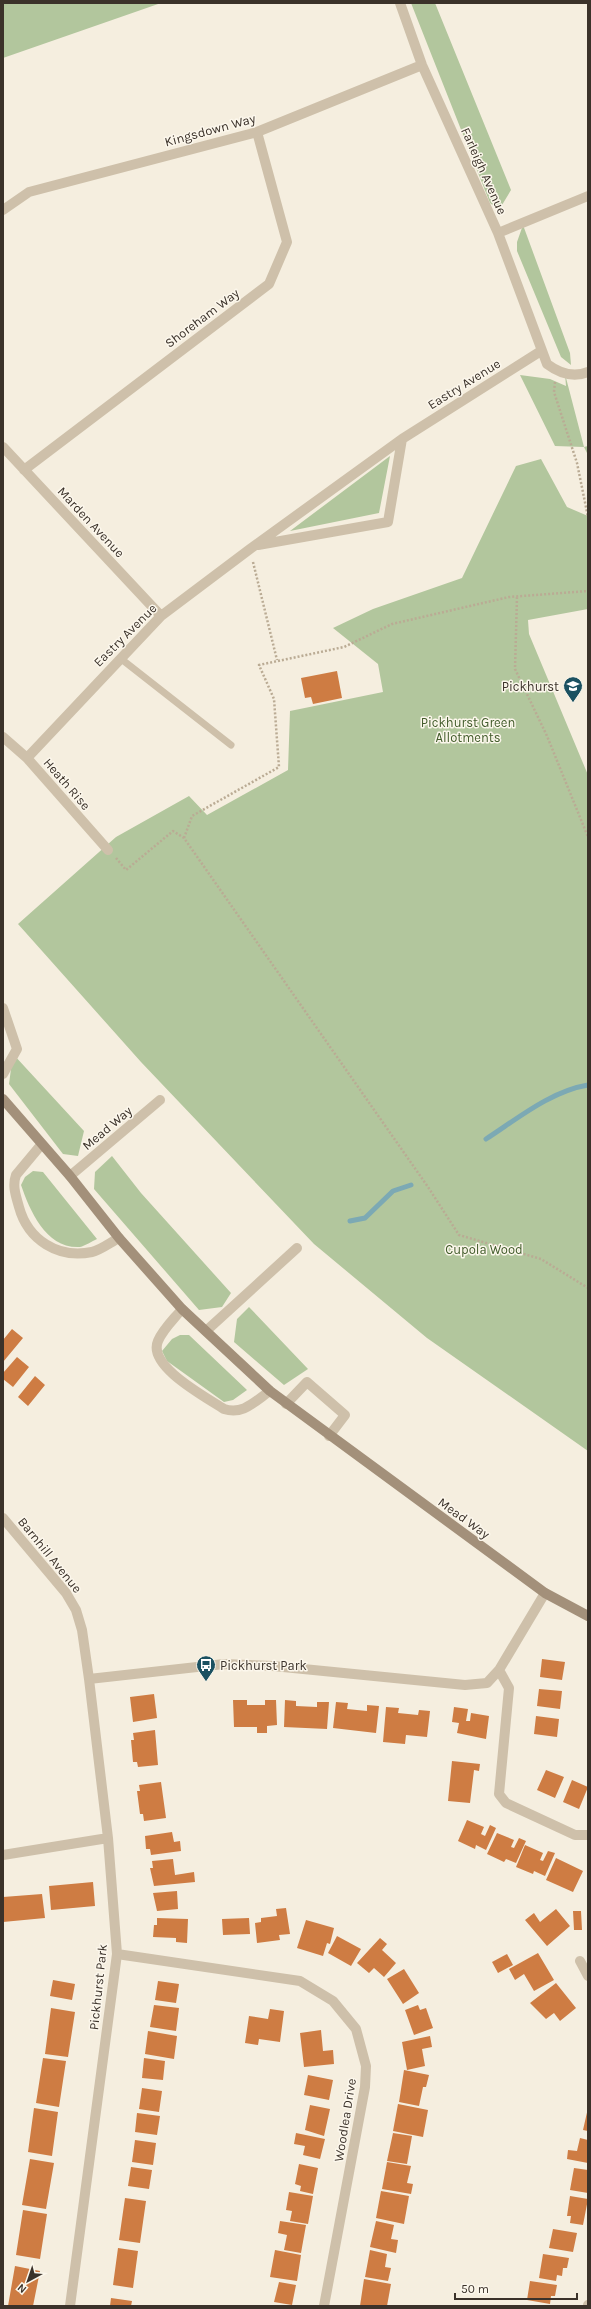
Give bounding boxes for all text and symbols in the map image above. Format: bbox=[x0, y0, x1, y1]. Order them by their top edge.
street label: Kingsdown Way bbox=[163, 111, 257, 149]
street label: Farleigh Avenue bbox=[458, 125, 510, 217]
street label: Shoreham Way bbox=[162, 285, 242, 351]
street label: Eastry Avenue bbox=[425, 356, 503, 412]
street label: Marden Avenue bbox=[54, 484, 128, 561]
street label: Eastry Avenue bbox=[90, 600, 160, 670]
school or university icon: Pickhurst bbox=[562, 675, 584, 703]
place label: Pickhurst bbox=[502, 679, 559, 694]
park label: Pickhurst Green Allotments bbox=[421, 715, 515, 745]
street label: Heath Rise bbox=[40, 755, 94, 813]
street label: Mead Way bbox=[79, 1103, 135, 1153]
park label: Cupola Wood bbox=[445, 1242, 523, 1257]
street label: Mead Way bbox=[435, 1494, 493, 1542]
street label: Barnhill Avenue bbox=[15, 1514, 85, 1596]
bus stop icon: Pickhurst Park bbox=[195, 1654, 217, 1682]
place label: Pickhurst Park bbox=[220, 1658, 307, 1673]
street label: Pickhurst Park bbox=[86, 1943, 110, 2031]
street label: Woodlea Drive bbox=[331, 2077, 359, 2163]
north arrow bbox=[8, 2261, 48, 2301]
scale bar bbox=[455, 2275, 577, 2301]
text: N bbox=[15, 2281, 29, 2296]
text: 50 m bbox=[461, 2282, 489, 2296]

